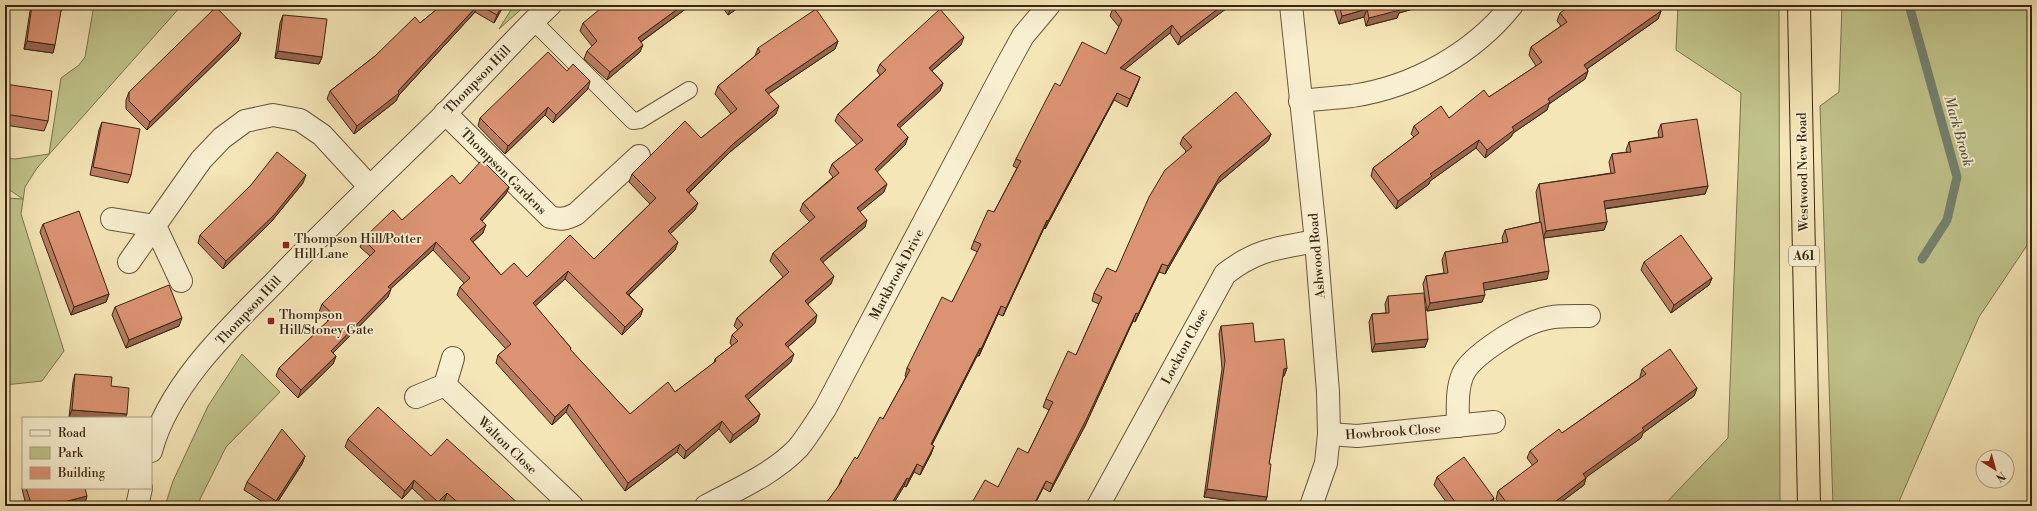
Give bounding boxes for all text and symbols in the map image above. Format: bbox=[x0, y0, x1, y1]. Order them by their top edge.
street label: Thompson Hill bbox=[441, 42, 514, 117]
water label: Mark Brook bbox=[1939, 94, 1977, 169]
street label: Westwood New Road bbox=[1794, 112, 1812, 233]
street label: Thompson Gardens bbox=[457, 125, 550, 218]
street label: Ashwood Road bbox=[1305, 212, 1329, 300]
street label: Markbrook Drive bbox=[866, 226, 928, 323]
place label: Thompson Hill/Potter Hill Lane bbox=[294, 231, 422, 262]
marker: Thompson Hill/Potter Hill Lane bbox=[281, 240, 291, 250]
road number: A61 bbox=[1789, 246, 1819, 266]
street label: Thompson Hill bbox=[213, 273, 285, 349]
street label: Lockton Close bbox=[1158, 305, 1212, 387]
place label: Thompson Hill/Stoney Gate bbox=[279, 307, 374, 338]
marker: Thompson Hill/Stoney Gate bbox=[266, 316, 276, 326]
street label: Walton Close bbox=[474, 413, 540, 478]
legend bbox=[22, 417, 152, 489]
street label: Howbrook Close bbox=[1345, 421, 1442, 443]
text: Road bbox=[58, 426, 86, 441]
text: Park bbox=[58, 446, 84, 461]
north arrow bbox=[1975, 449, 2015, 489]
text: Building bbox=[57, 466, 106, 481]
text: N bbox=[1992, 468, 2008, 485]

